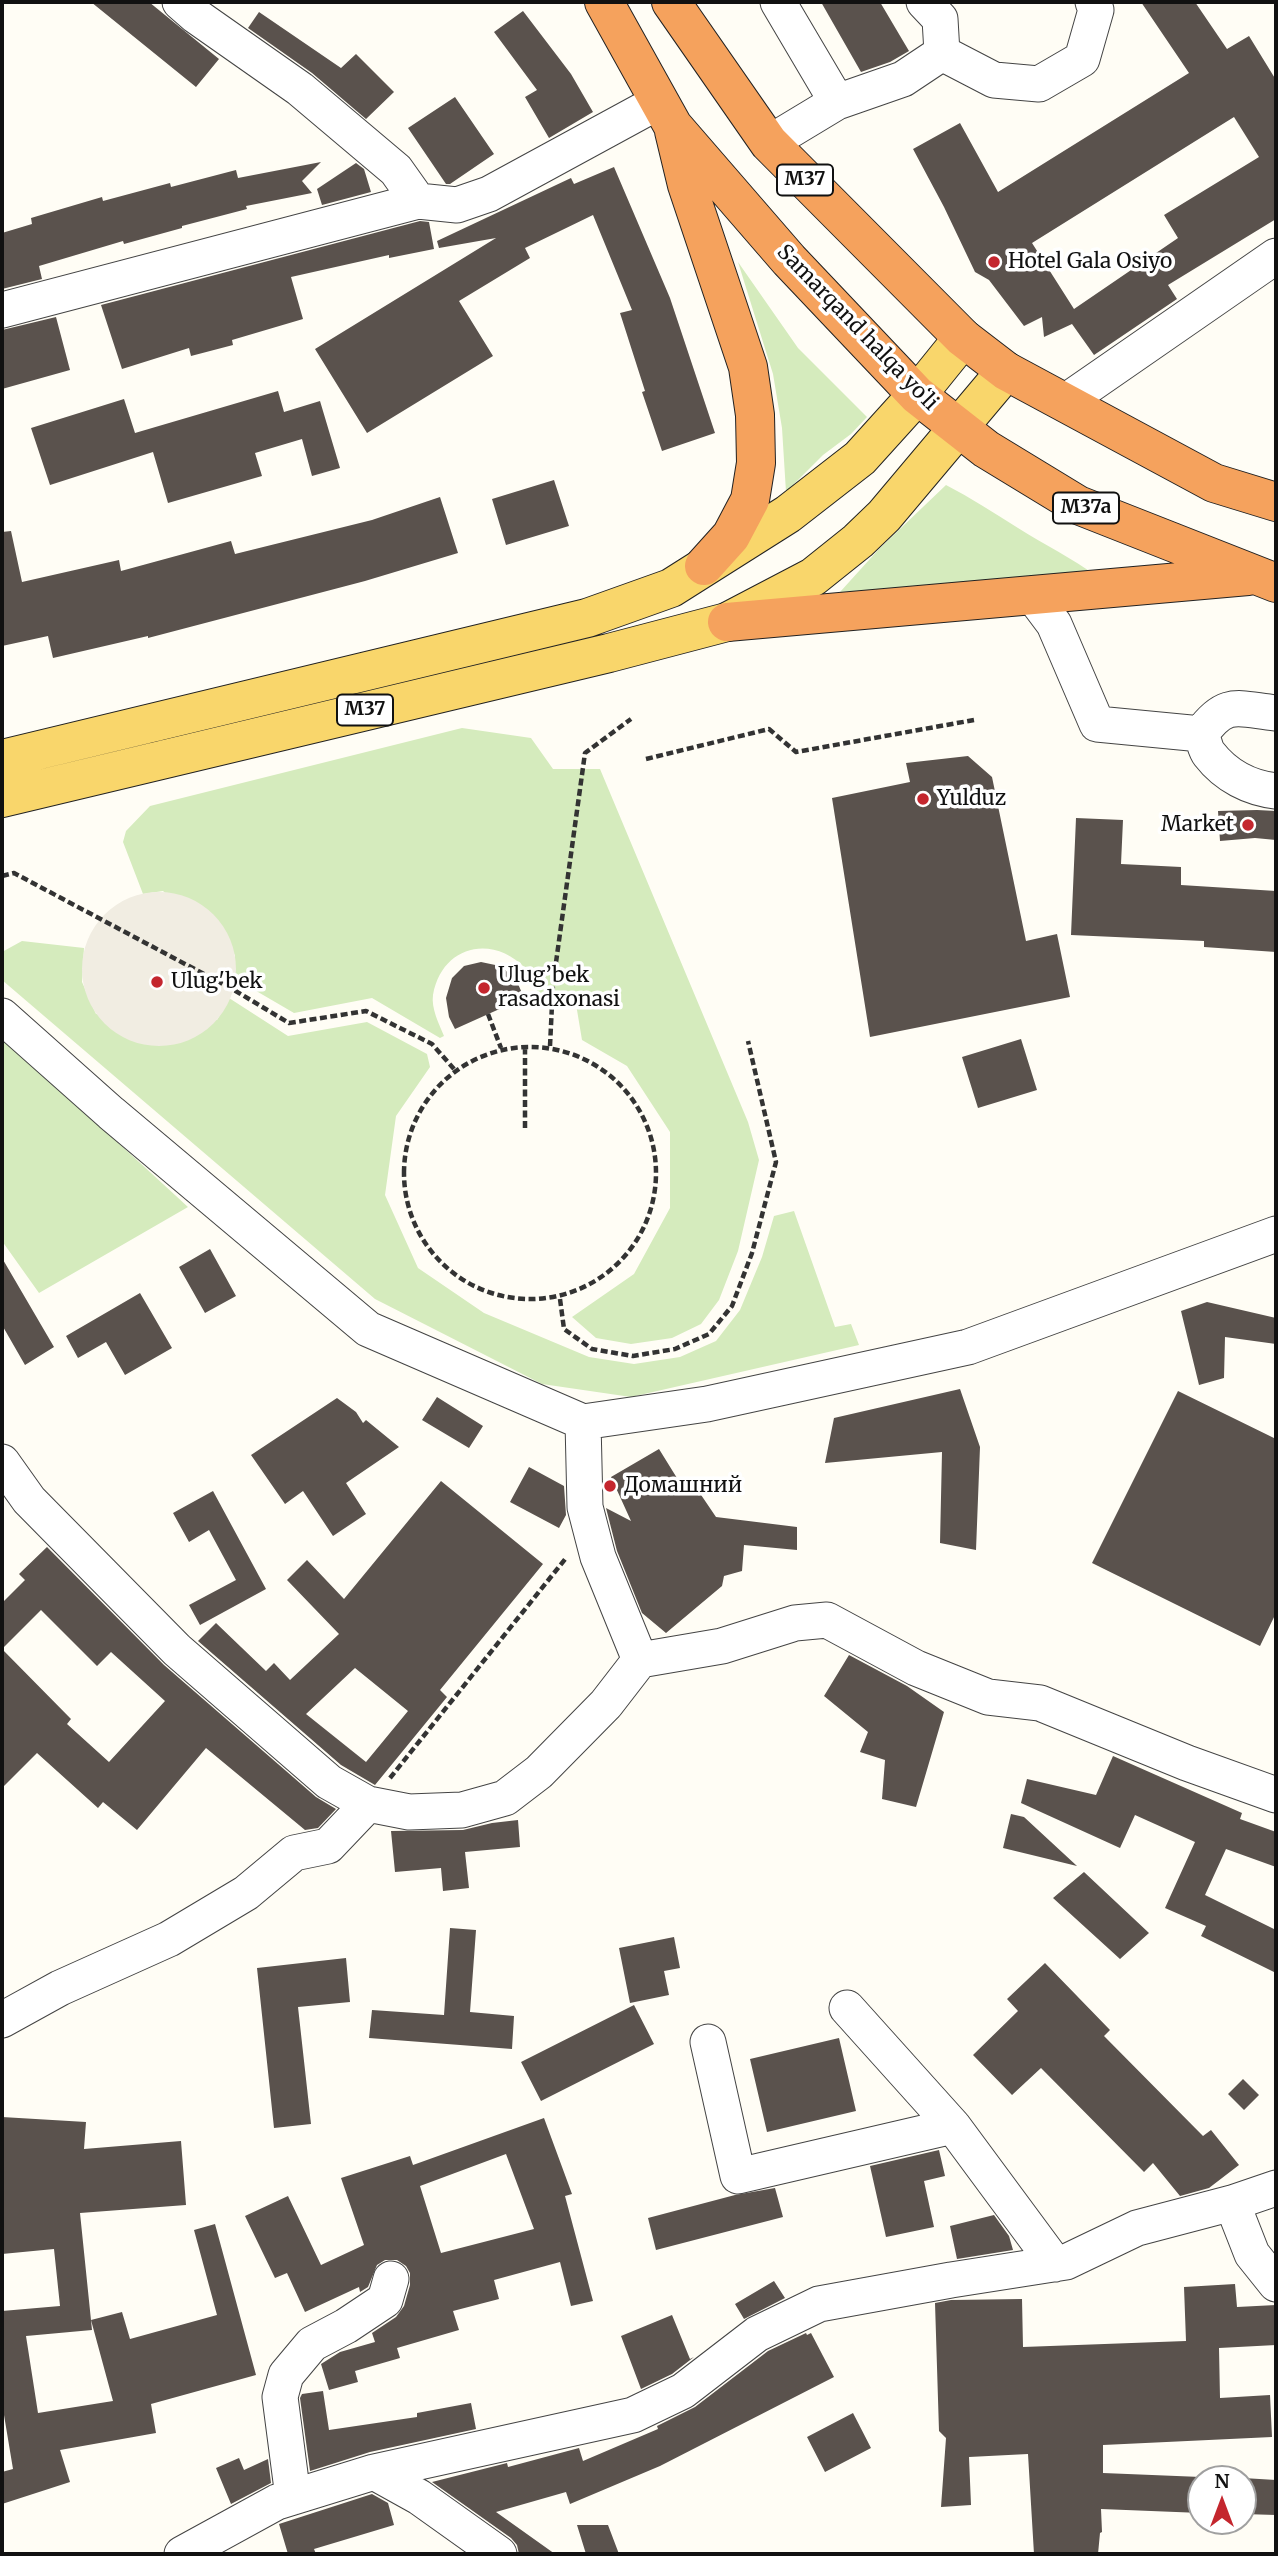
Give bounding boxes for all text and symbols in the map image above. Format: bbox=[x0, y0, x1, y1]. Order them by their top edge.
road number: M37 bbox=[777, 164, 833, 196]
street label: Samarqand halqa yoʻli bbox=[771, 240, 943, 416]
place label: Hotel Gala Osiyo bbox=[1008, 249, 1172, 275]
marker: Hotel Gala Osiyo bbox=[986, 254, 1002, 270]
road number: M37a bbox=[1053, 492, 1119, 524]
road number: M37 bbox=[337, 694, 393, 726]
place label: Yulduz bbox=[937, 786, 1006, 812]
marker: Yulduz bbox=[915, 791, 931, 807]
place label: Market bbox=[1161, 812, 1234, 838]
marker: Market bbox=[1240, 817, 1256, 833]
place label: Ulug’bek rasadxonasi bbox=[498, 963, 620, 1013]
place label: Ulug'bek bbox=[171, 969, 263, 995]
marker: Ulug'bek bbox=[149, 974, 165, 990]
marker: Ulug’bek rasadxonasi bbox=[476, 980, 492, 996]
place label: Домашний bbox=[624, 1473, 742, 1499]
marker: Домашний bbox=[602, 1478, 618, 1494]
north arrow bbox=[1187, 2465, 1257, 2535]
text: N bbox=[1214, 2469, 1230, 2493]

